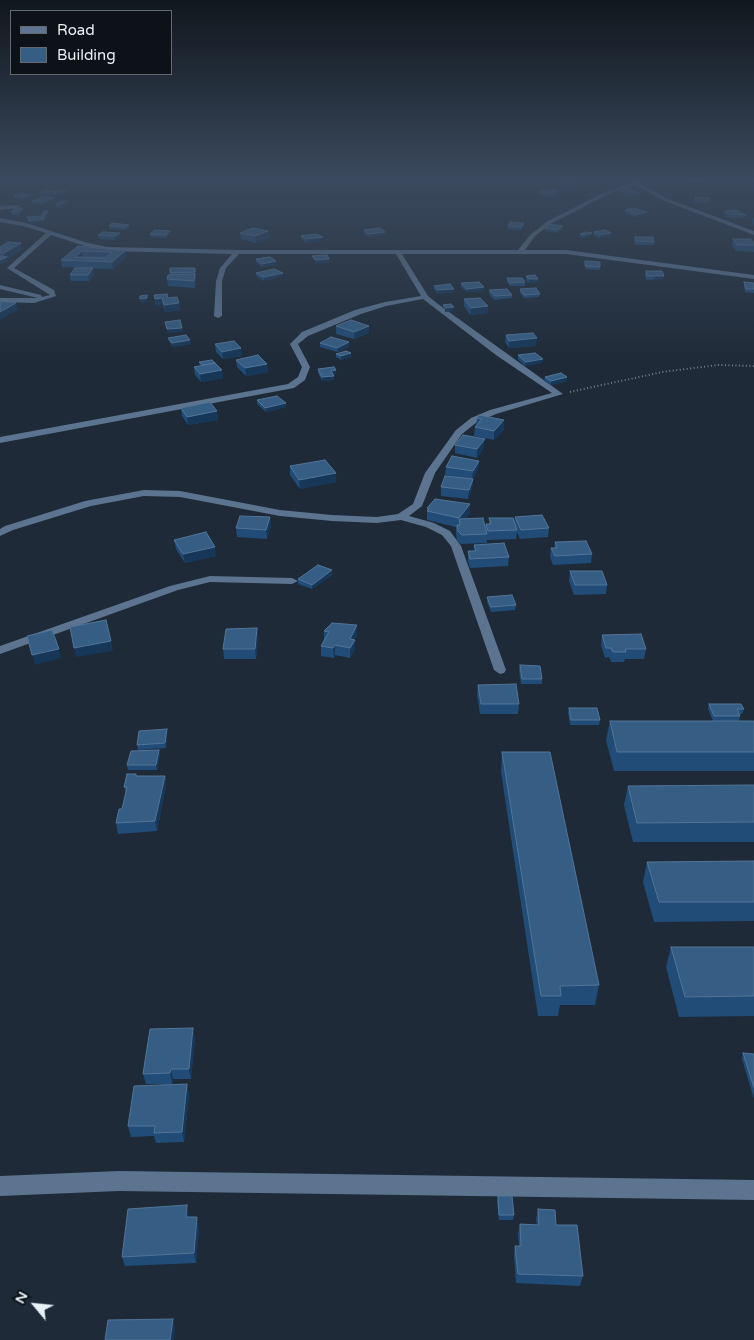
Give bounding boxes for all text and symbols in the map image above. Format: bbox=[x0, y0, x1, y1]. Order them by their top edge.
legend bbox=[10, 10, 172, 75]
text: Road bbox=[57, 21, 95, 39]
text: Building bbox=[57, 46, 116, 64]
north arrow bbox=[10, 1280, 60, 1330]
text: N bbox=[11, 1289, 31, 1307]

